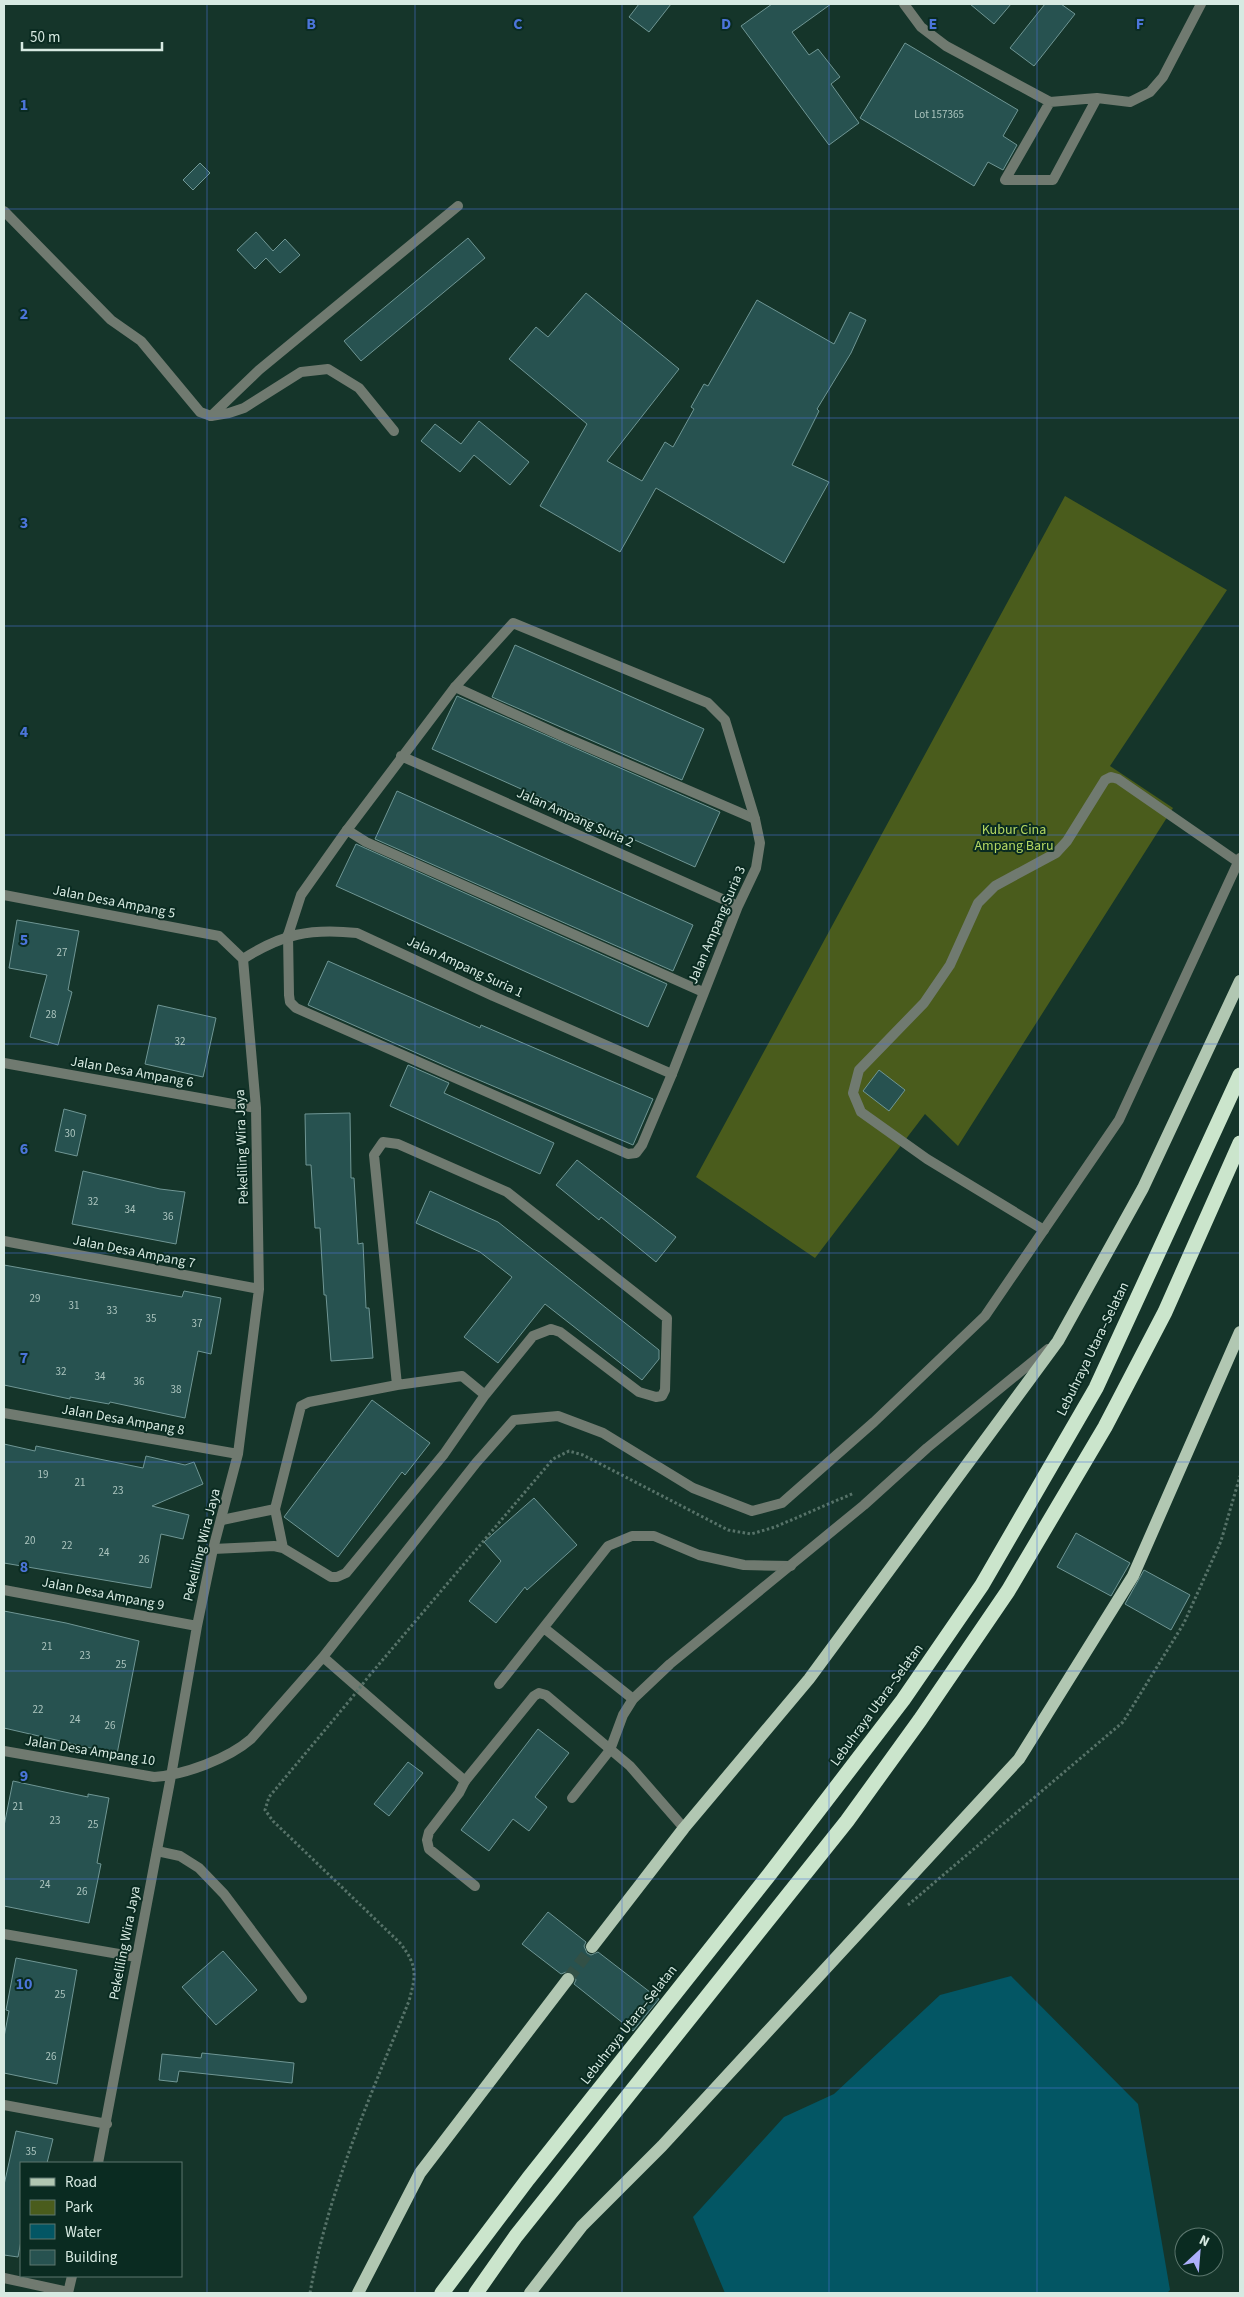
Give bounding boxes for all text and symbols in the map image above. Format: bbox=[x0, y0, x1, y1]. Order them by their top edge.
text: B bbox=[306, 13, 316, 35]
text: C bbox=[513, 13, 523, 35]
text: D bbox=[721, 13, 731, 35]
text: E bbox=[929, 13, 937, 35]
text: F bbox=[1136, 13, 1144, 35]
scale bar bbox=[22, 20, 162, 52]
text: 50 m bbox=[30, 27, 60, 48]
text: 1 bbox=[20, 94, 28, 116]
house number: Lot 157365 bbox=[914, 107, 964, 122]
text: 2 bbox=[20, 303, 28, 325]
text: 3 bbox=[20, 512, 28, 534]
text: 4 bbox=[20, 721, 29, 743]
street label: Jalan Ampang Suria 2 bbox=[513, 783, 637, 853]
park label: Kubur Cina Ampang Baru bbox=[974, 820, 1054, 856]
street label: Jalan Ampang Suria 3 bbox=[683, 863, 751, 987]
street label: Jalan Desa Ampang 5 bbox=[51, 880, 177, 924]
text: 5 bbox=[20, 929, 28, 951]
street label: Jalan Ampang Suria 1 bbox=[403, 931, 527, 1003]
house number: 27 bbox=[57, 945, 67, 960]
house number: 28 bbox=[46, 1007, 57, 1022]
house number: 32 bbox=[175, 1034, 185, 1049]
street label: Jalan Desa Ampang 6 bbox=[69, 1051, 195, 1093]
street label: Pekeliling Wira Jaya bbox=[230, 1089, 254, 1205]
house number: 30 bbox=[65, 1126, 75, 1141]
text: 6 bbox=[20, 1138, 28, 1160]
house number: 32 bbox=[88, 1194, 98, 1209]
house number: 34 bbox=[125, 1202, 136, 1217]
house number: 36 bbox=[163, 1209, 174, 1224]
street label: Jalan Desa Ampang 7 bbox=[71, 1230, 197, 1274]
street label: Lebuhraya Utara–Selatan bbox=[1052, 1279, 1134, 1419]
house number: 29 bbox=[30, 1291, 40, 1306]
house number: 31 bbox=[69, 1298, 79, 1313]
house number: 33 bbox=[107, 1303, 117, 1318]
house number: 35 bbox=[146, 1311, 156, 1326]
house number: 37 bbox=[192, 1316, 202, 1331]
text: 7 bbox=[20, 1347, 28, 1369]
house number: 32 bbox=[56, 1364, 66, 1379]
house number: 34 bbox=[95, 1369, 106, 1384]
house number: 36 bbox=[134, 1374, 145, 1389]
house number: 38 bbox=[171, 1382, 182, 1397]
street label: Jalan Desa Ampang 8 bbox=[60, 1399, 186, 1441]
house number: 19 bbox=[38, 1467, 48, 1482]
house number: 21 bbox=[75, 1475, 85, 1490]
house number: 23 bbox=[113, 1483, 123, 1498]
street label: Pekeliling Wira Jaya bbox=[178, 1486, 226, 1604]
house number: 20 bbox=[25, 1533, 35, 1548]
house number: 22 bbox=[62, 1538, 72, 1553]
house number: 24 bbox=[99, 1545, 110, 1560]
house number: 26 bbox=[139, 1552, 150, 1567]
text: 8 bbox=[20, 1556, 28, 1578]
street label: Jalan Desa Ampang 9 bbox=[40, 1572, 166, 1616]
house number: 21 bbox=[42, 1639, 52, 1654]
street label: Lebuhraya Utara–Selatan bbox=[826, 1640, 928, 1770]
house number: 23 bbox=[80, 1648, 90, 1663]
house number: 25 bbox=[116, 1657, 126, 1672]
house number: 22 bbox=[33, 1702, 43, 1717]
house number: 24 bbox=[70, 1712, 81, 1727]
house number: 26 bbox=[105, 1718, 116, 1733]
street label: Jalan Desa Ampang 10 bbox=[24, 1731, 156, 1771]
text: 9 bbox=[20, 1765, 28, 1787]
house number: 21 bbox=[13, 1799, 23, 1814]
house number: 23 bbox=[50, 1813, 60, 1828]
house number: 25 bbox=[88, 1817, 98, 1832]
house number: 24 bbox=[40, 1877, 51, 1892]
house number: 26 bbox=[77, 1884, 88, 1899]
street label: Pekeliling Wira Jaya bbox=[104, 1884, 146, 2002]
street label: Lebuhraya Utara–Selatan bbox=[576, 1961, 682, 2089]
text: 10 bbox=[16, 1973, 32, 1995]
house number: 25 bbox=[55, 1987, 65, 2002]
house number: 26 bbox=[46, 2049, 57, 2064]
house number: 35 bbox=[26, 2144, 36, 2159]
legend bbox=[20, 2162, 182, 2277]
text: Road bbox=[65, 2172, 97, 2193]
text: Park bbox=[65, 2197, 94, 2218]
text: Water bbox=[65, 2222, 102, 2243]
north arrow bbox=[1174, 2227, 1224, 2277]
text: N bbox=[1196, 2230, 1213, 2252]
text: Building bbox=[65, 2247, 118, 2268]

